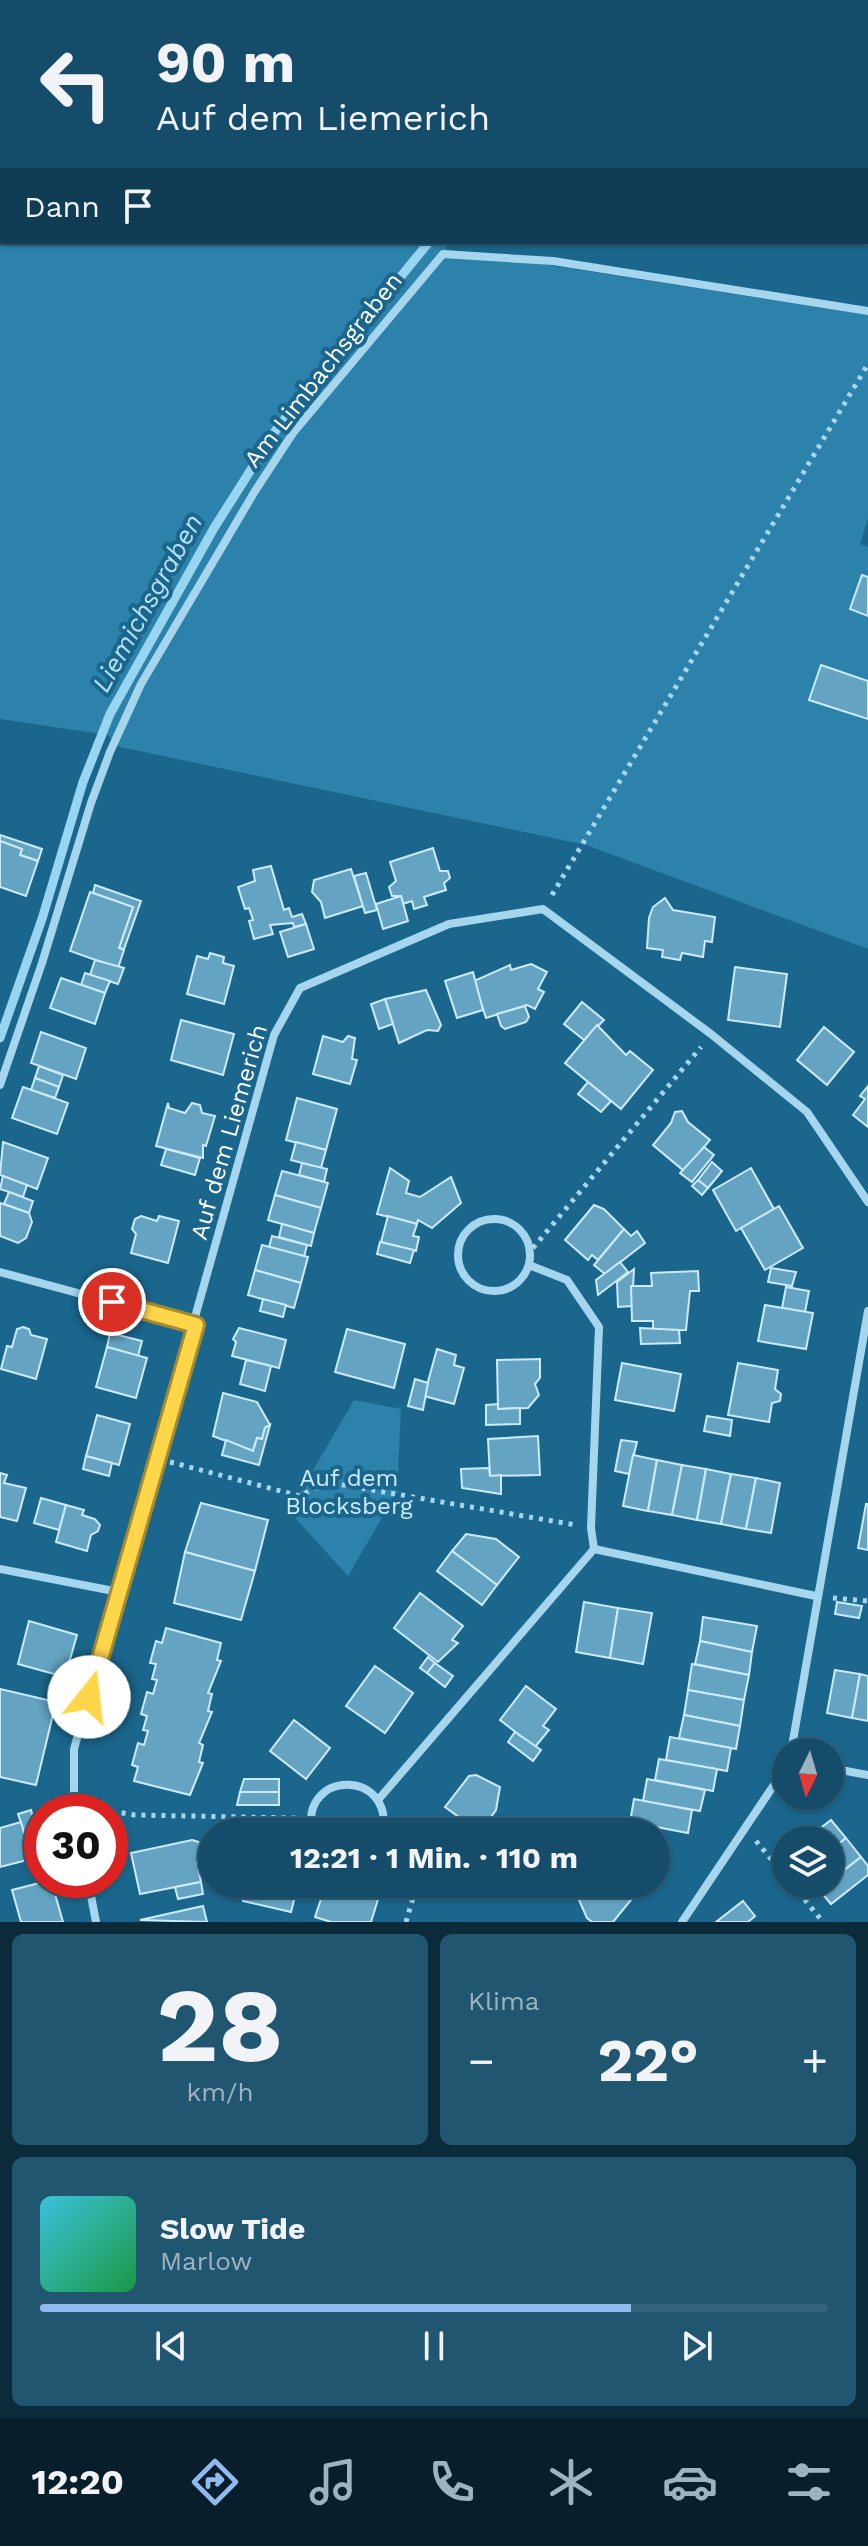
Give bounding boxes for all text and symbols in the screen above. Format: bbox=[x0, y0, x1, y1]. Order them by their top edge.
text: 90 m bbox=[156, 30, 295, 96]
icon: left bbox=[24, 32, 128, 136]
text: Auf dem Liemerich bbox=[156, 97, 490, 139]
icon: arrive bbox=[116, 184, 160, 228]
text: Dann bbox=[24, 189, 100, 224]
street label: Am Limbachsgraben bbox=[238, 267, 408, 473]
water label: Liemichsgraben bbox=[86, 509, 208, 697]
street label: Auf dem Liemerich bbox=[185, 1021, 273, 1243]
pin bbox=[78, 1268, 146, 1336]
icon: arrive bbox=[90, 1280, 134, 1324]
park label: Auf dem Blocksberg bbox=[285, 1464, 413, 1520]
position arrow bbox=[47, 1655, 131, 1739]
north arrow bbox=[772, 1738, 844, 1810]
map controls bbox=[772, 1738, 844, 1898]
speed limit sign: 30 bbox=[24, 1794, 128, 1898]
button: layers bbox=[772, 1826, 844, 1898]
text: 12:21 · 1 Min. · 110 m bbox=[290, 1840, 578, 1875]
text: 28 bbox=[156, 1964, 284, 2086]
text: Klima bbox=[468, 1986, 539, 2016]
text: 22° bbox=[597, 2025, 699, 2096]
text: − bbox=[468, 2035, 495, 2087]
text: + bbox=[801, 2035, 828, 2087]
text: km/h bbox=[187, 2077, 253, 2107]
text: Slow Tide bbox=[160, 2211, 305, 2246]
text: Marlow bbox=[160, 2246, 252, 2276]
icon: previous bbox=[149, 2324, 193, 2368]
icon: pause bbox=[412, 2324, 456, 2368]
icon: next bbox=[675, 2324, 719, 2368]
icon: directions bbox=[187, 2454, 243, 2510]
icon: music bbox=[305, 2454, 361, 2510]
icon: phone bbox=[424, 2454, 480, 2510]
icon: climate bbox=[543, 2454, 599, 2510]
icon: car bbox=[662, 2454, 718, 2510]
icon: filters bbox=[781, 2454, 837, 2510]
text: 12:20 bbox=[31, 2461, 124, 2503]

